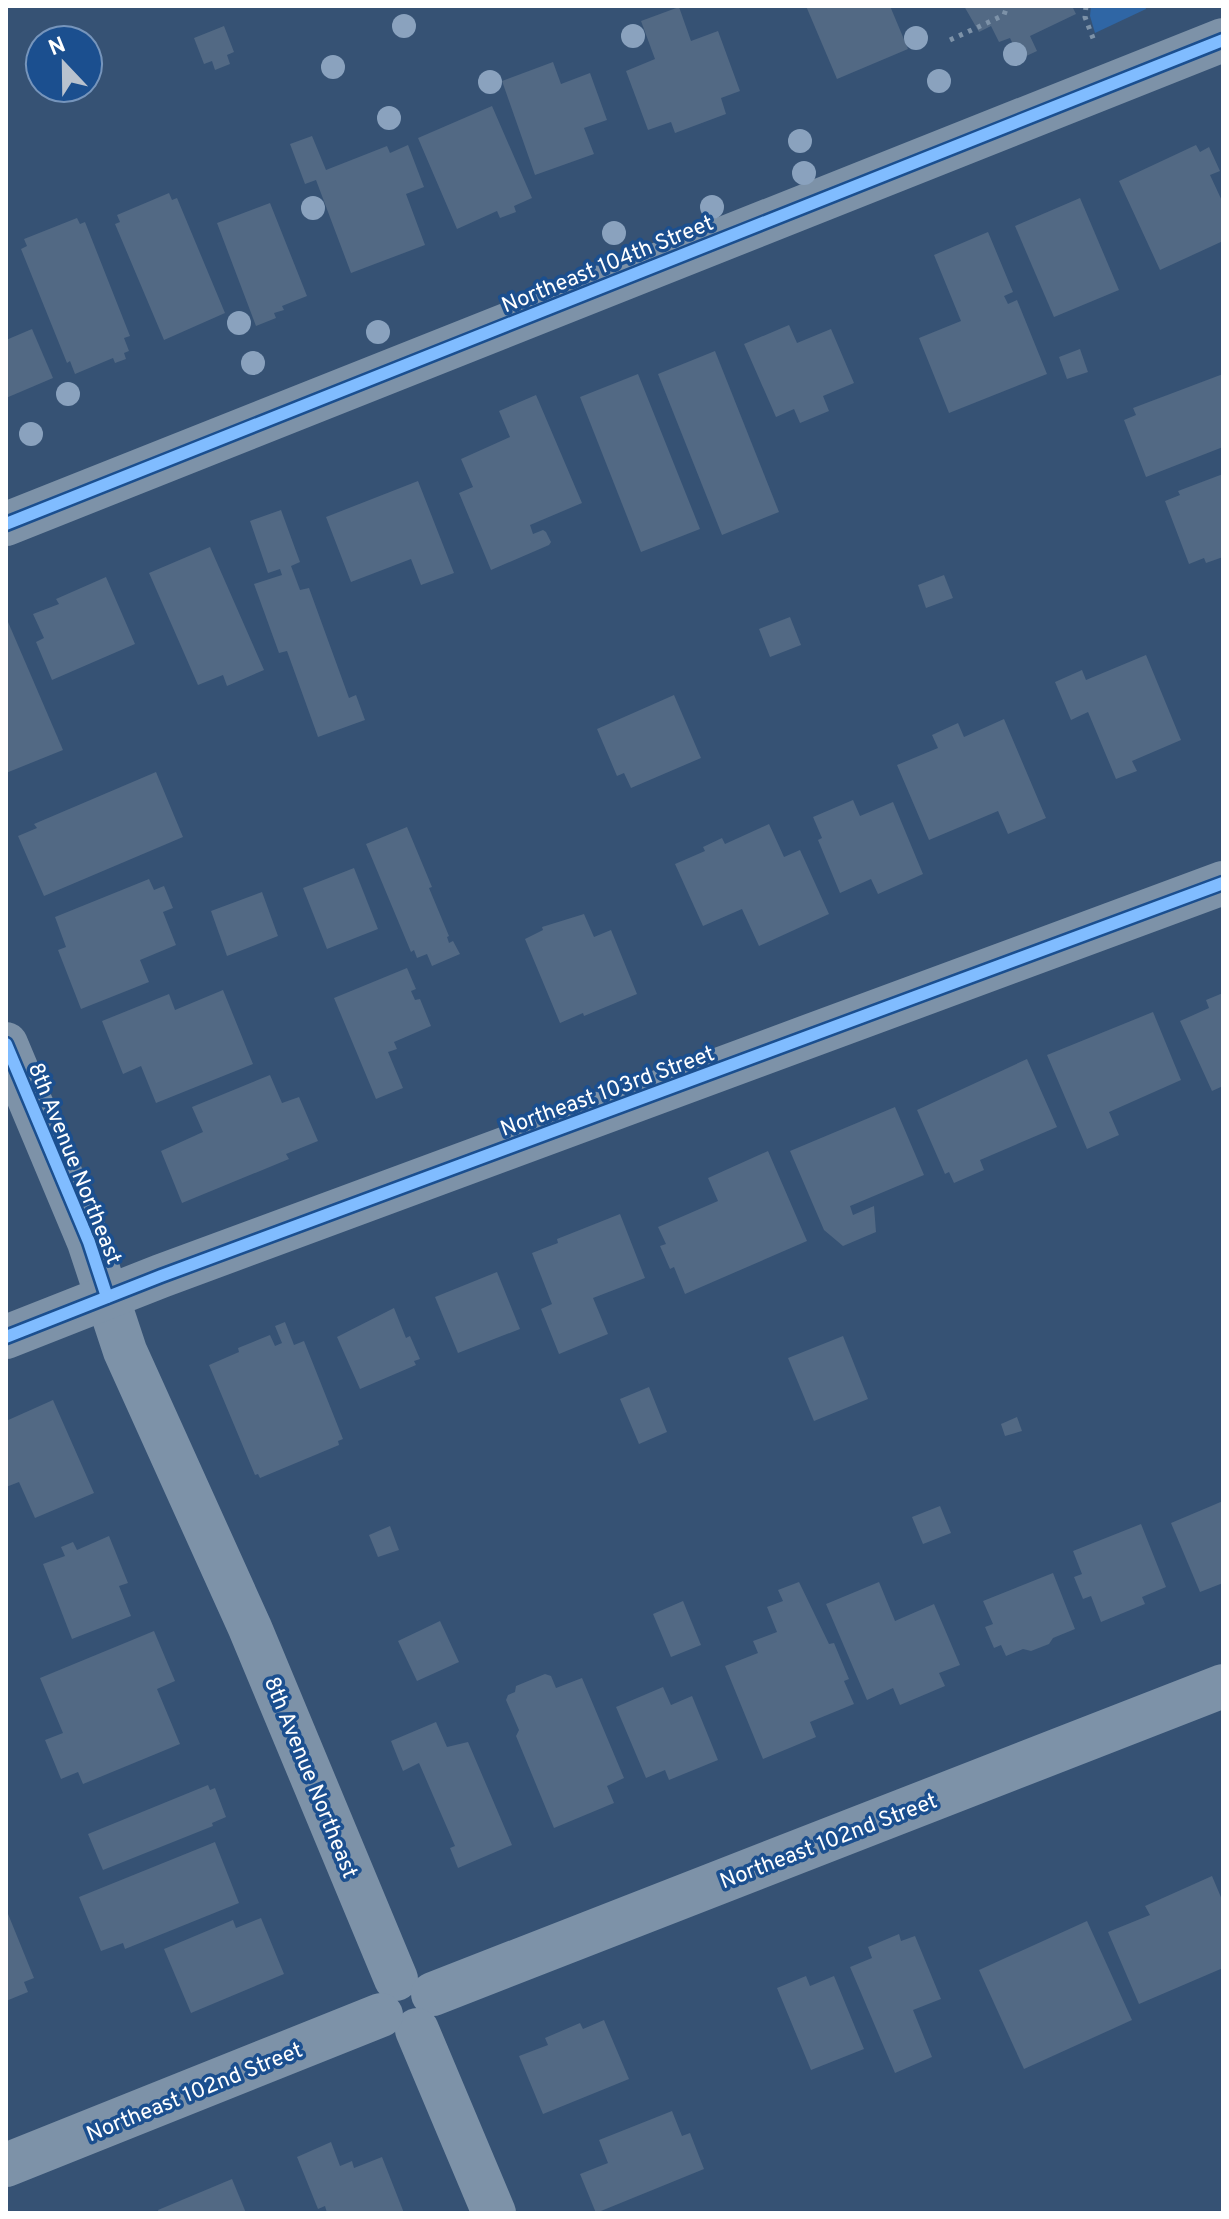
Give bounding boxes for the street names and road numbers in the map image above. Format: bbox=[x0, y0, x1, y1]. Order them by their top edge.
street label: Northeast 104th Street bbox=[498, 210, 718, 320]
street label: Northeast 103rd Street bbox=[497, 1041, 719, 1144]
street label: 8th Avenue Northeast bbox=[21, 1059, 127, 1269]
street label: 8th Avenue Northeast bbox=[257, 1673, 363, 1883]
street label: Northeast 102nd Street bbox=[716, 1788, 941, 1896]
street label: Northeast 102nd Street bbox=[83, 2038, 307, 2149]

